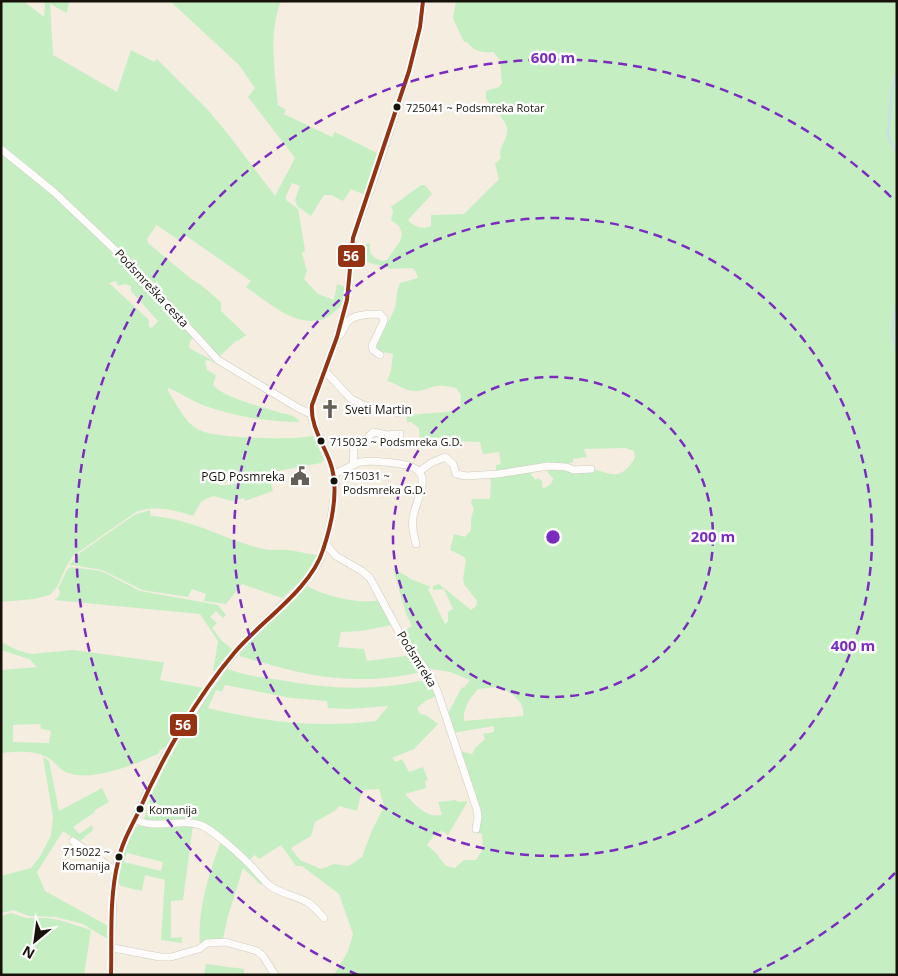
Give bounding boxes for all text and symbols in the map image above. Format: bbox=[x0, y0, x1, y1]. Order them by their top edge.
text: 600 m bbox=[531, 47, 575, 67]
place label: 725041 ~ Podsmreka Rotar bbox=[406, 100, 545, 115]
marker: 725041 ~ Podsmreka Rotar bbox=[392, 102, 402, 112]
line badge: 56 bbox=[337, 244, 366, 268]
street label: Podsmreška cesta bbox=[111, 245, 193, 331]
text: 56 bbox=[343, 246, 359, 265]
church icon: Sveti Martin bbox=[319, 398, 341, 420]
place label: Sveti Martin bbox=[345, 401, 412, 418]
place label: 715032 ~ Podsmreka G.D. bbox=[330, 434, 462, 449]
marker: 715032 ~ Podsmreka G.D. bbox=[316, 436, 326, 446]
public building icon: PGD Posmreka bbox=[289, 465, 311, 487]
place label: PGD Posmreka bbox=[201, 468, 285, 485]
place label: 715031 ~ Podsmreka G.D. bbox=[343, 468, 426, 497]
marker: 715031 ~ Podsmreka G.D. bbox=[329, 476, 339, 486]
text: 200 m bbox=[691, 526, 735, 546]
centre of rings bbox=[544, 528, 562, 546]
street label: Podsmreka bbox=[393, 628, 441, 690]
text: 400 m bbox=[831, 635, 875, 655]
line badge: 56 bbox=[169, 713, 198, 737]
text: 56 bbox=[175, 715, 191, 734]
place label: Komanija bbox=[149, 802, 197, 817]
marker: Komanija bbox=[135, 804, 145, 814]
place label: 715022 ~ Komanija bbox=[62, 844, 110, 873]
marker: 715022 ~ Komanija bbox=[114, 852, 124, 862]
north arrow bbox=[10, 916, 60, 966]
text: N bbox=[19, 942, 38, 964]

